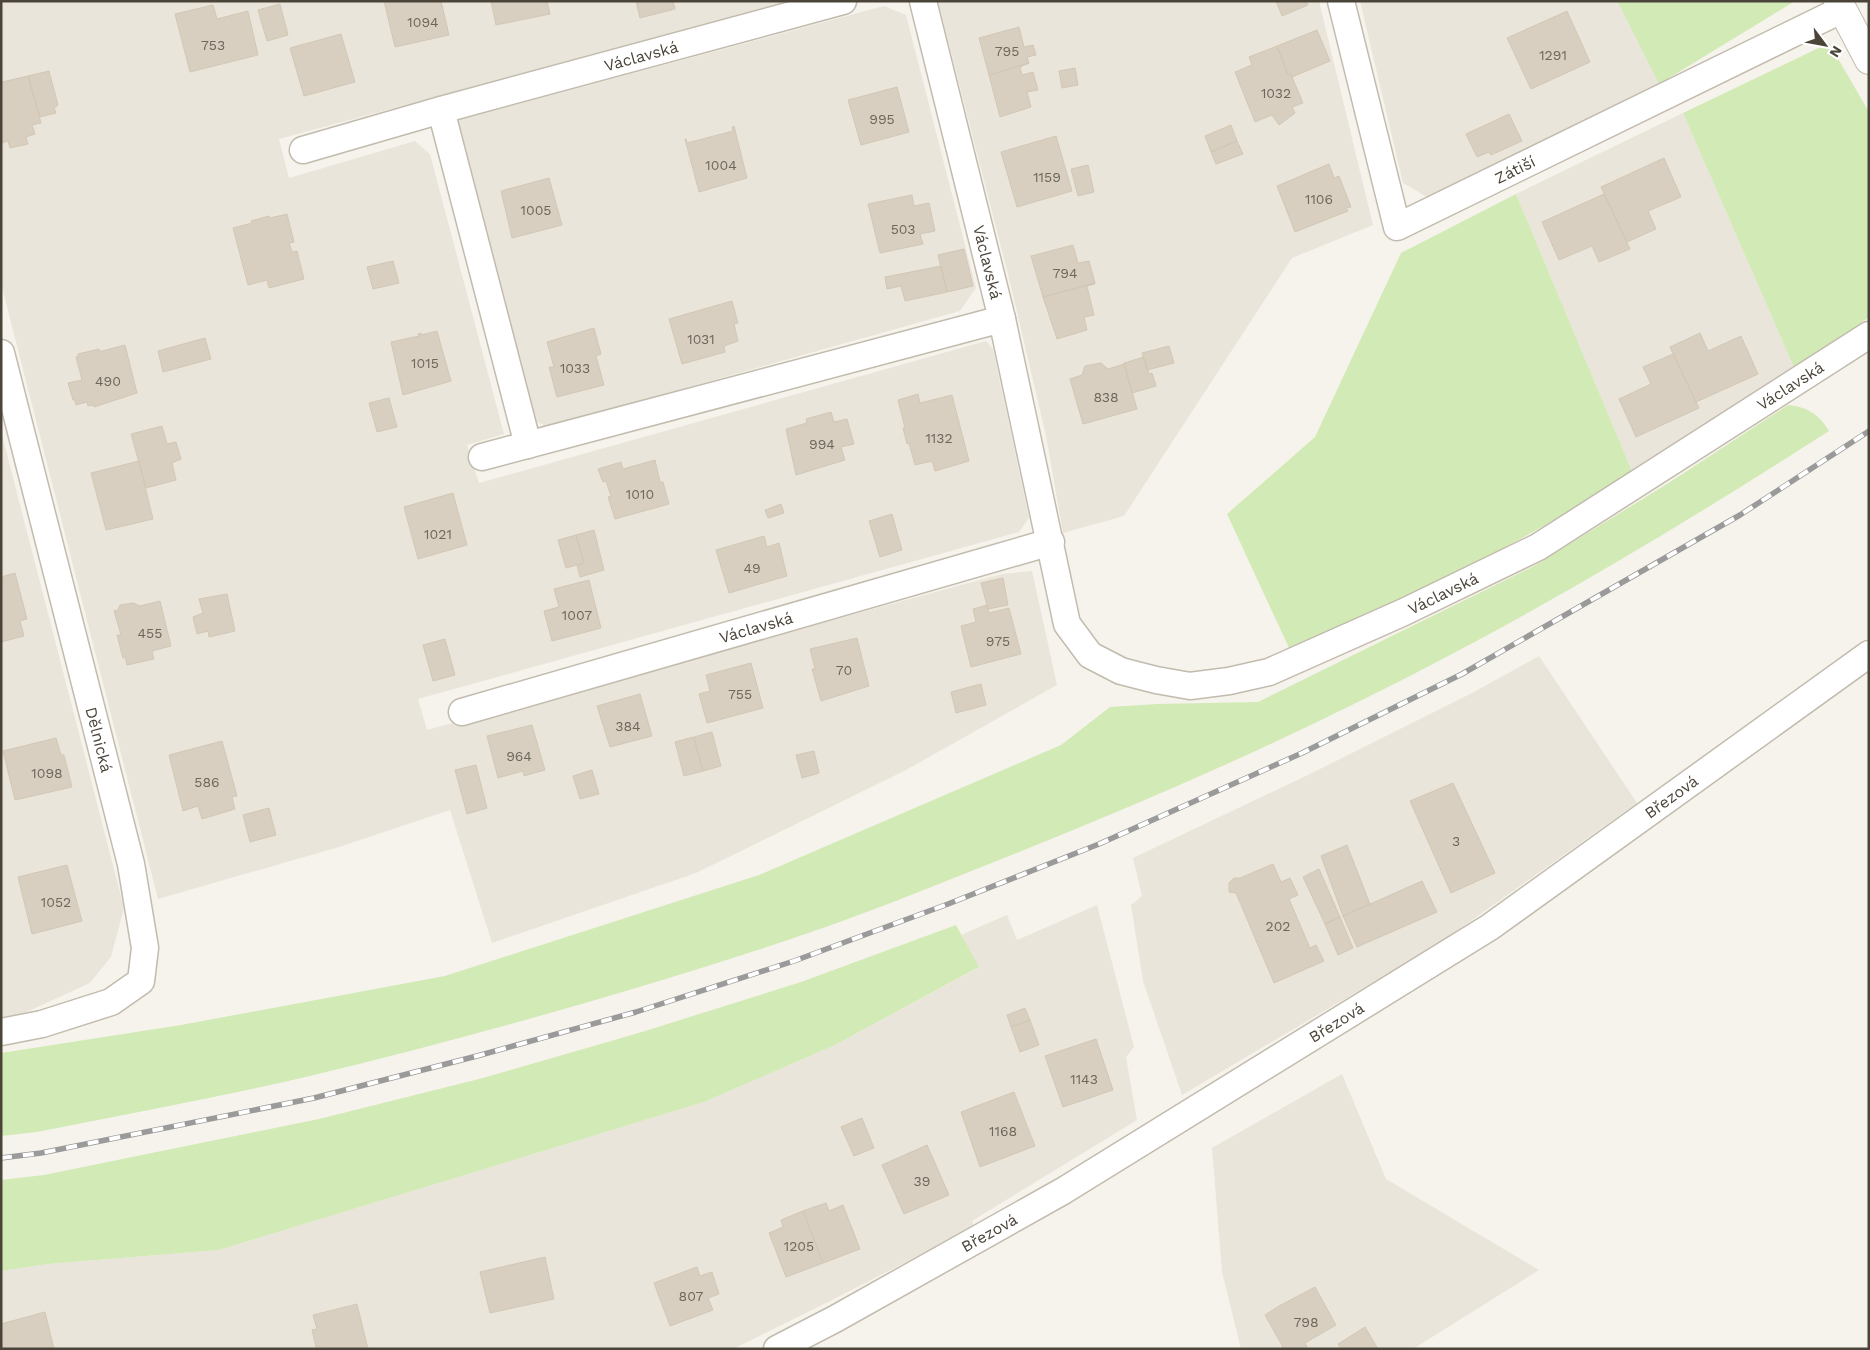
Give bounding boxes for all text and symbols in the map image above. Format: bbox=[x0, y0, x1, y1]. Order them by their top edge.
house number: 1094 bbox=[407, 14, 439, 30]
north arrow bbox=[1800, 20, 1850, 70]
house number: 753 bbox=[201, 37, 225, 53]
street label: Václavská bbox=[602, 37, 680, 75]
house number: 795 bbox=[995, 43, 1019, 59]
text: N bbox=[1826, 43, 1846, 61]
house number: 1291 bbox=[1539, 47, 1567, 63]
house number: 1032 bbox=[1261, 85, 1291, 101]
house number: 995 bbox=[869, 111, 895, 127]
street label: Zátiší bbox=[1492, 152, 1538, 187]
house number: 1004 bbox=[705, 157, 737, 173]
house number: 1159 bbox=[1033, 169, 1061, 185]
house number: 1106 bbox=[1305, 191, 1333, 207]
house number: 1005 bbox=[520, 202, 552, 218]
house number: 503 bbox=[891, 221, 915, 237]
street label: Václavská bbox=[970, 223, 1006, 301]
house number: 794 bbox=[1052, 265, 1078, 281]
house number: 1031 bbox=[687, 331, 715, 347]
house number: 1015 bbox=[411, 355, 439, 371]
street label: Václavská bbox=[1753, 357, 1827, 414]
house number: 1033 bbox=[560, 360, 590, 376]
house number: 490 bbox=[95, 373, 121, 389]
house number: 838 bbox=[1093, 389, 1119, 405]
house number: 1132 bbox=[925, 430, 953, 446]
house number: 994 bbox=[809, 436, 835, 452]
house number: 1010 bbox=[626, 486, 654, 502]
house number: 1021 bbox=[424, 526, 452, 542]
house number: 49 bbox=[743, 560, 761, 576]
street label: Václavská bbox=[1405, 568, 1481, 618]
house number: 1007 bbox=[562, 607, 592, 623]
street label: Václavská bbox=[717, 608, 795, 647]
house number: 455 bbox=[138, 625, 162, 641]
house number: 975 bbox=[986, 633, 1010, 649]
house number: 70 bbox=[836, 662, 852, 678]
house number: 755 bbox=[728, 686, 752, 702]
street label: Dělnická bbox=[82, 705, 117, 774]
house number: 384 bbox=[615, 718, 641, 734]
house number: 964 bbox=[506, 748, 532, 764]
house number: 1098 bbox=[31, 765, 63, 781]
street label: Březová bbox=[1641, 771, 1701, 822]
house number: 586 bbox=[194, 774, 220, 790]
house number: 3 bbox=[1452, 833, 1460, 849]
house number: 1052 bbox=[41, 894, 71, 910]
house number: 202 bbox=[1265, 918, 1291, 934]
street label: Březová bbox=[1305, 998, 1367, 1046]
house number: 1143 bbox=[1070, 1071, 1098, 1087]
house number: 1168 bbox=[989, 1123, 1017, 1139]
house number: 39 bbox=[914, 1173, 930, 1189]
street label: Březová bbox=[958, 1209, 1020, 1256]
house number: 1205 bbox=[784, 1238, 814, 1254]
house number: 807 bbox=[679, 1288, 704, 1304]
house number: 798 bbox=[1293, 1314, 1319, 1330]

